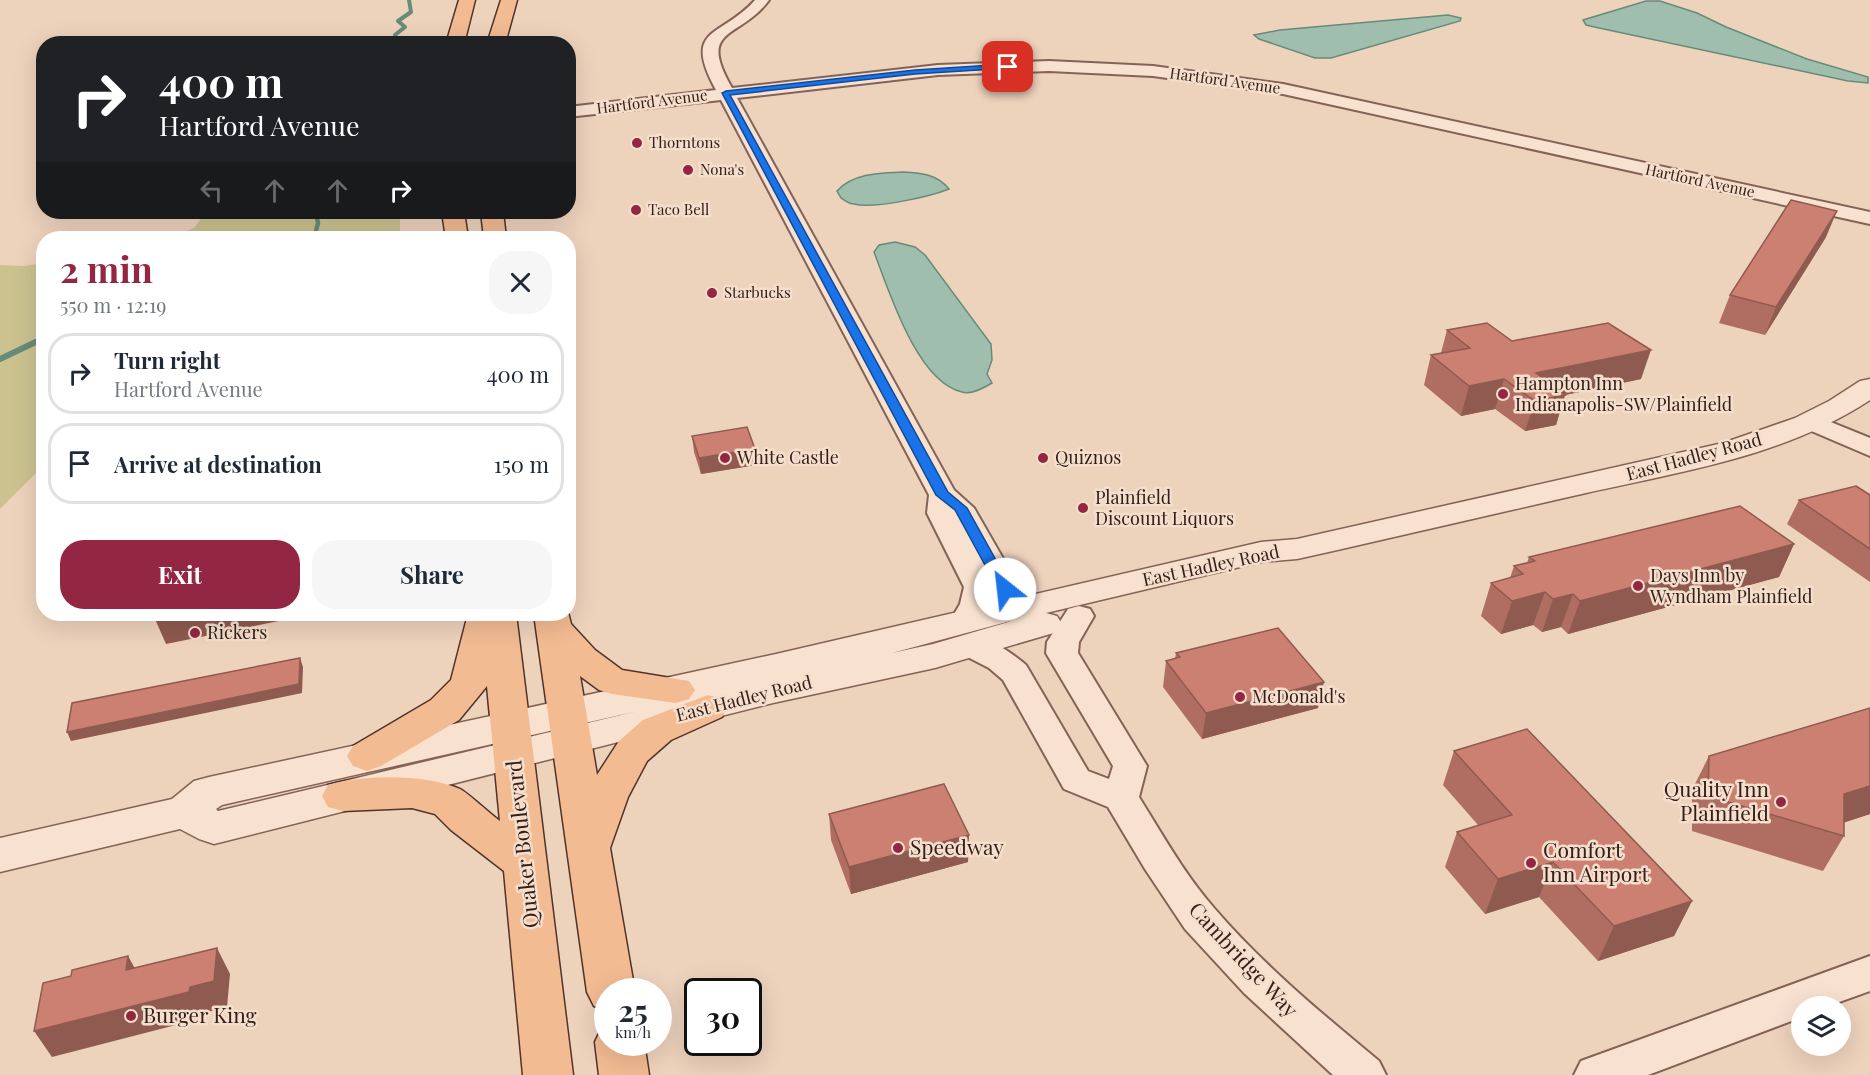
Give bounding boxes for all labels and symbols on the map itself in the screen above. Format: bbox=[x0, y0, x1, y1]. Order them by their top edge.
pin bbox=[982, 41, 1033, 92]
street label: Hartford Avenue bbox=[1169, 62, 1282, 98]
street label: Hartford Avenue bbox=[595, 84, 708, 118]
place label: Thorntons bbox=[649, 132, 720, 152]
marker: Thorntons bbox=[630, 136, 644, 150]
place label: Nona's bbox=[700, 159, 744, 179]
street label: Hartford Avenue bbox=[1644, 159, 1757, 201]
marker: Nona's bbox=[681, 163, 695, 177]
place label: Taco Bell bbox=[648, 199, 709, 219]
marker: Taco Bell bbox=[629, 203, 643, 217]
place label: Starbucks bbox=[724, 282, 791, 302]
marker: Starbucks bbox=[705, 286, 719, 300]
place label: Hampton Inn Indianapolis-SW/Plainfield bbox=[1515, 371, 1733, 416]
marker: Hampton Inn Indianapolis-SW/Plainfield bbox=[1496, 387, 1510, 401]
street label: East Hadley Road bbox=[1623, 426, 1765, 486]
place label: White Castle bbox=[736, 445, 839, 469]
place label: Quiznos bbox=[1055, 445, 1121, 469]
marker: White Castle bbox=[718, 451, 732, 465]
marker: Quiznos bbox=[1036, 451, 1050, 465]
place label: Plainfield Discount Liquors bbox=[1095, 485, 1234, 530]
marker: Plainfield Discount Liquors bbox=[1076, 501, 1090, 515]
street label: East Hadley Road bbox=[1140, 539, 1282, 591]
position arrow bbox=[973, 557, 1037, 621]
place label: Days Inn by Wyndham Plainfield bbox=[1649, 563, 1813, 608]
marker: Days Inn by Wyndham Plainfield bbox=[1631, 579, 1645, 593]
place label: Rickers bbox=[207, 620, 267, 644]
marker: Rickers bbox=[188, 626, 202, 640]
street label: East Hadley Road bbox=[673, 669, 815, 727]
place label: McDonald's bbox=[1252, 684, 1346, 708]
marker: McDonald's bbox=[1233, 690, 1247, 704]
street label: Quaker Boulevard bbox=[498, 759, 544, 930]
place label: Quality Inn Plainfield bbox=[1664, 774, 1769, 826]
marker: Quality Inn Plainfield bbox=[1774, 795, 1788, 809]
place label: Speedway bbox=[910, 832, 1004, 860]
place label: Comfort Inn Airport bbox=[1543, 835, 1649, 887]
marker: Speedway bbox=[891, 841, 905, 855]
marker: Comfort Inn Airport bbox=[1524, 856, 1538, 870]
street label: Cambridge Way bbox=[1184, 895, 1305, 1023]
speed limit sign: 30 bbox=[684, 978, 762, 1056]
place label: Burger King bbox=[143, 1000, 257, 1028]
marker: Burger King bbox=[124, 1009, 138, 1023]

